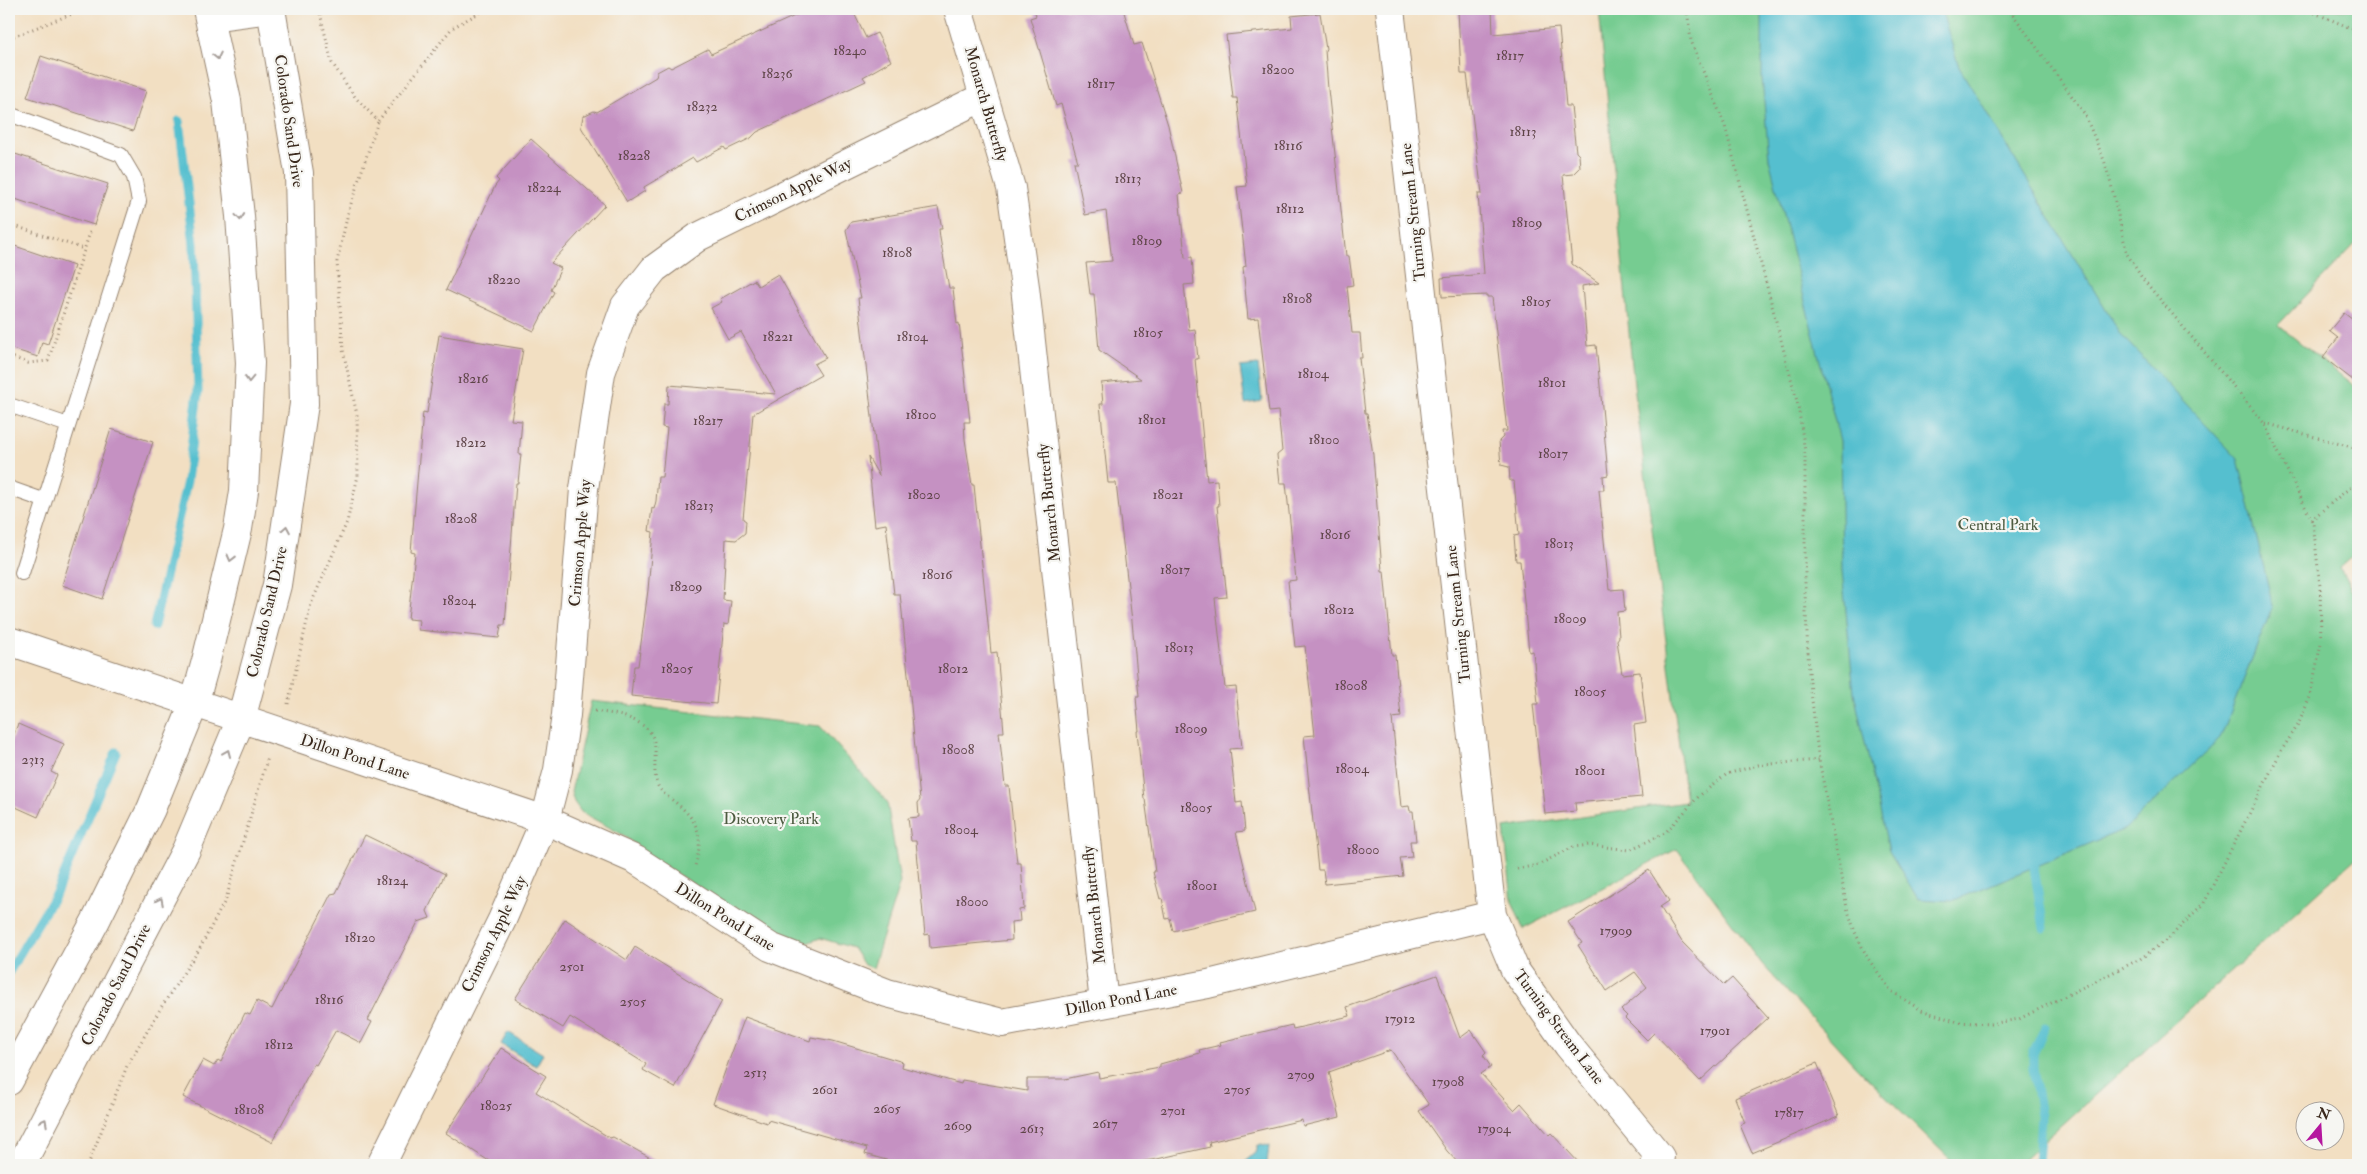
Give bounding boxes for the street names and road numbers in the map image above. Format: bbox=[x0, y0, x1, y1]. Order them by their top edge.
street label: Monarch Butterfly bbox=[960, 44, 1012, 165]
street label: Colorado Sand Drive bbox=[270, 53, 308, 189]
street label: Turning Stream Lane bbox=[1396, 142, 1430, 282]
street label: Crimson Apple Way bbox=[731, 153, 856, 228]
street label: Monarch Butterfly bbox=[1033, 442, 1065, 563]
street label: Crimson Apple Way bbox=[564, 478, 597, 608]
street label: Colorado Sand Drive bbox=[242, 544, 292, 680]
street label: Turning Stream Lane bbox=[1441, 544, 1475, 684]
street label: Dillon Pond Lane bbox=[298, 730, 413, 784]
street label: Monarch Butterfly bbox=[1078, 844, 1110, 965]
street label: Crimson Apple Way bbox=[457, 871, 532, 996]
street label: Dillon Pond Lane bbox=[671, 878, 779, 956]
street label: Colorado Sand Drive bbox=[77, 920, 155, 1049]
street label: Turning Stream Lane bbox=[1509, 966, 1609, 1089]
street label: Dillon Pond Lane bbox=[1063, 979, 1179, 1021]

